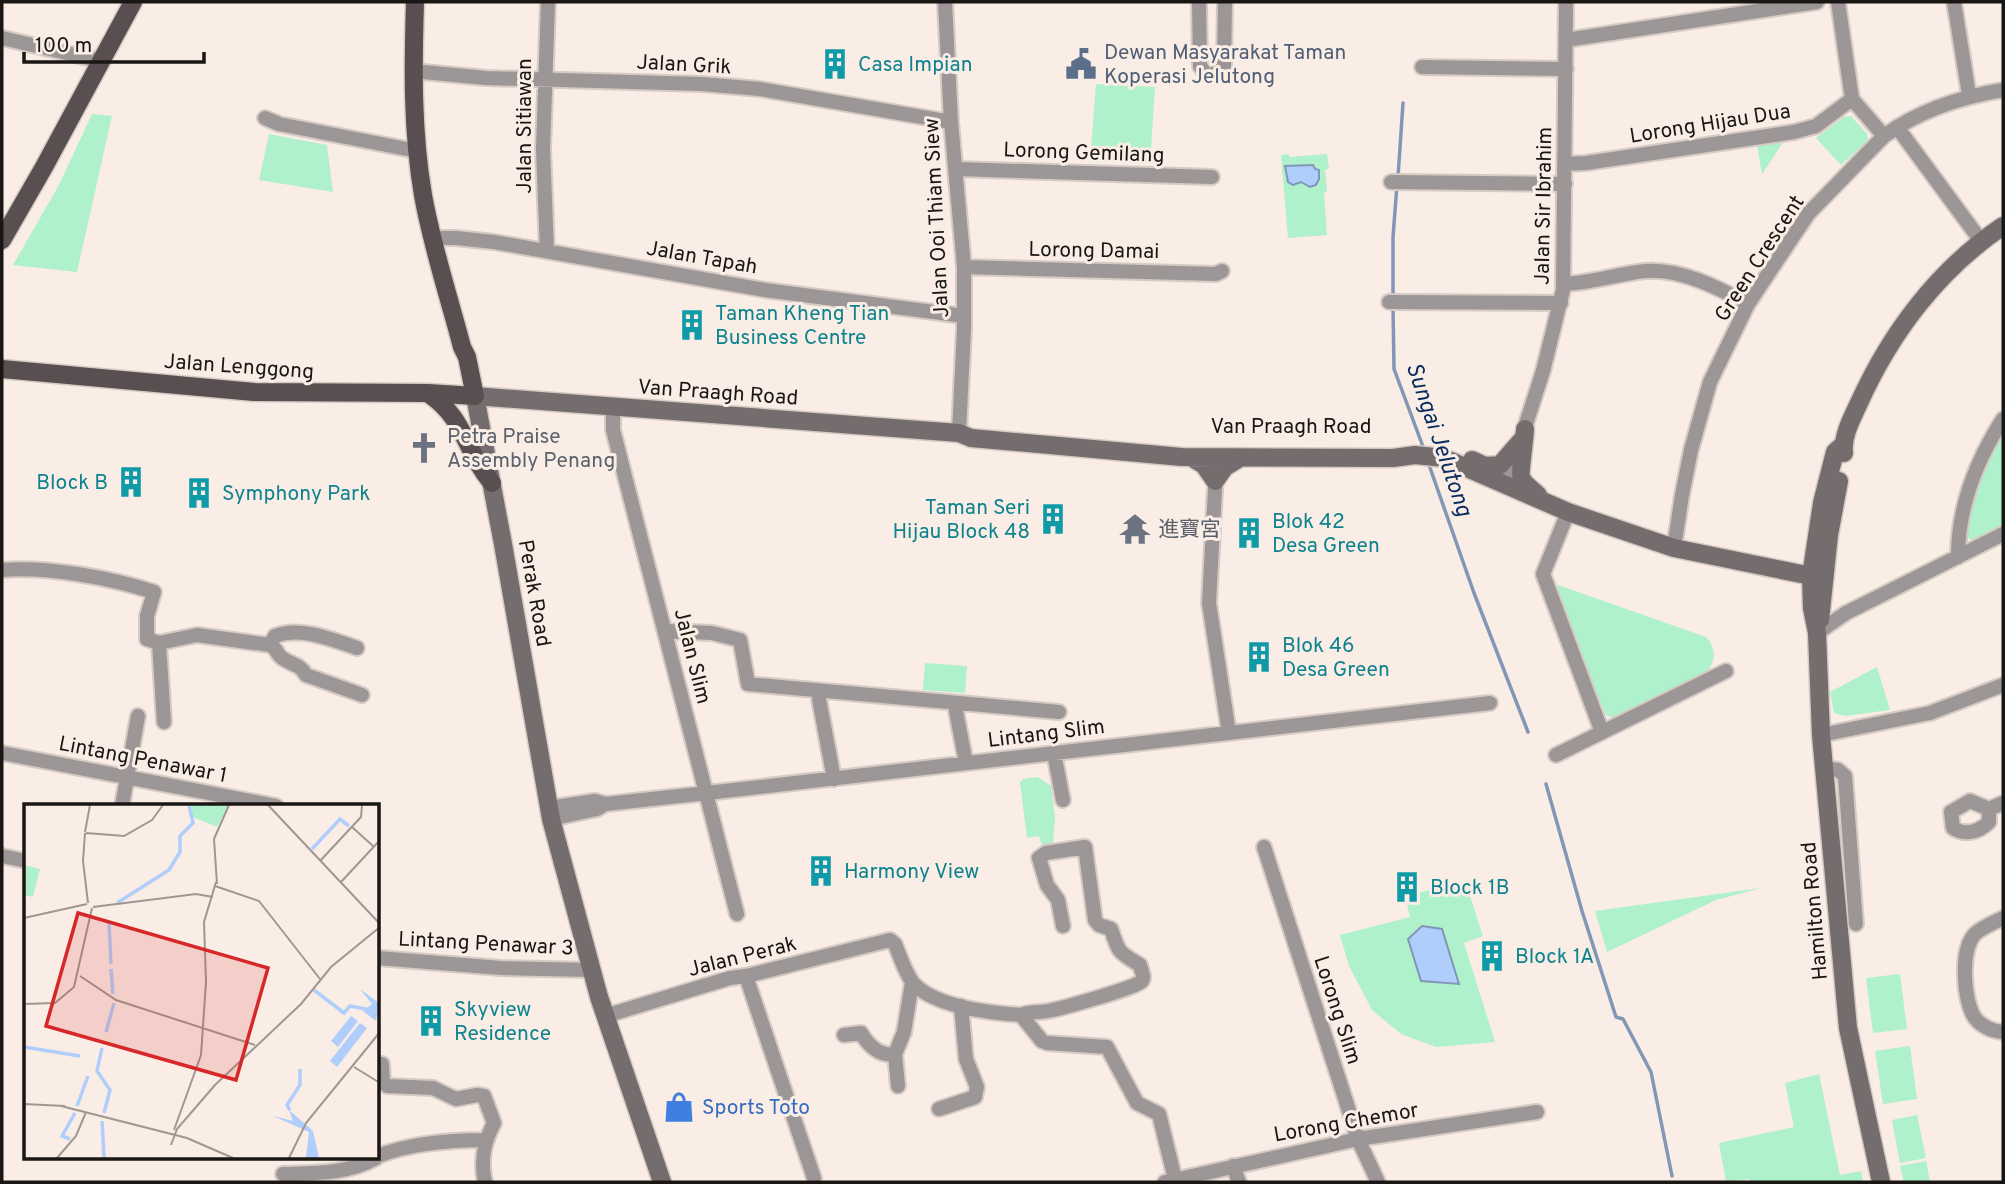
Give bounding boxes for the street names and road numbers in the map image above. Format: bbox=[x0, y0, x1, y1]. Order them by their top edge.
street label: Jalan Grik bbox=[636, 50, 732, 81]
street label: Jalan Sitiawan bbox=[512, 58, 539, 194]
street label: Lorong Hijau Dua bbox=[1628, 98, 1793, 151]
street label: Jalan Ooi Thiam Siew bbox=[919, 117, 956, 318]
street label: Jalan Sir Ibrahim bbox=[1530, 127, 1559, 285]
street label: Lorong Gemilang bbox=[1003, 137, 1165, 170]
street label: Green Crescent bbox=[1709, 190, 1811, 327]
street label: Jalan Tapah bbox=[644, 235, 759, 282]
street label: Lorong Damai bbox=[1028, 237, 1160, 266]
street label: Jalan Lenggong bbox=[163, 349, 315, 386]
street label: Van Praagh Road bbox=[637, 374, 799, 413]
street label: Van Praagh Road bbox=[1211, 414, 1372, 441]
street label: Perak Road bbox=[511, 538, 556, 649]
street label: Jalan Slim bbox=[667, 606, 716, 707]
street label: Lintang Slim bbox=[986, 714, 1106, 755]
street label: Lintang Penawar 1 bbox=[56, 731, 229, 790]
street label: Hamilton Road bbox=[1796, 841, 1835, 981]
street label: Lintang Penawar 3 bbox=[397, 926, 574, 963]
street label: Jalan Perak bbox=[685, 931, 799, 984]
street label: Lorong Slim bbox=[1306, 953, 1367, 1068]
street label: Lorong Chemor bbox=[1272, 1097, 1421, 1150]

